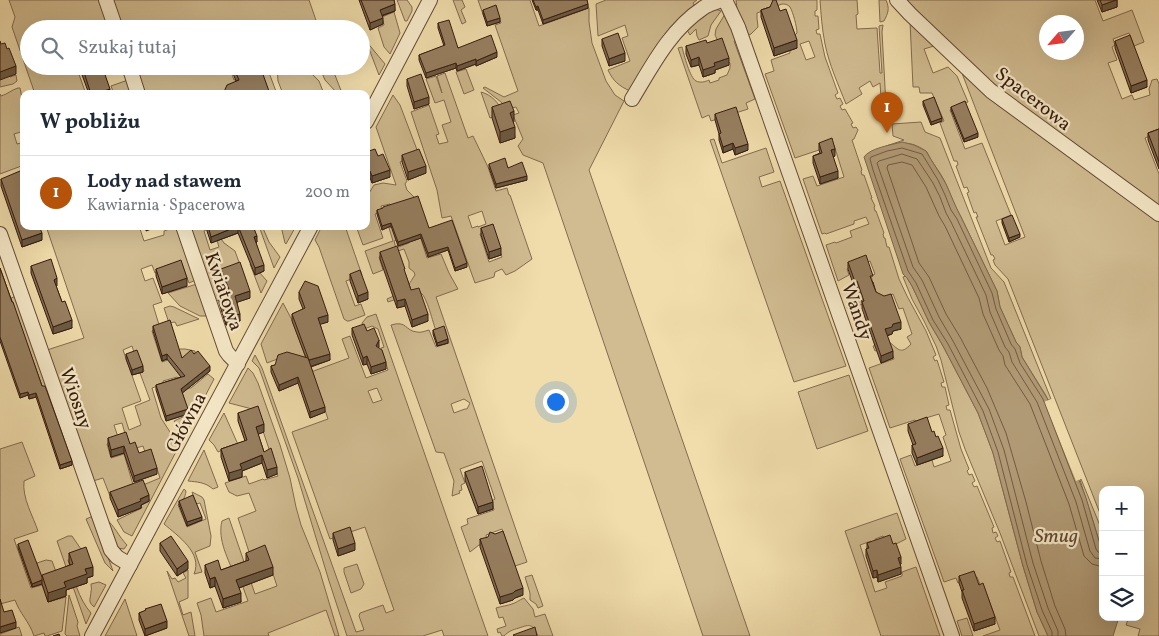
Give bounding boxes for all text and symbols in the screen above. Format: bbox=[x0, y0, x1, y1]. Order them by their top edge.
north arrow bbox=[1039, 15, 1084, 60]
search box bbox=[20, 20, 370, 75]
icon: search bbox=[38, 34, 66, 62]
text: Szukaj tutaj bbox=[78, 35, 177, 61]
street label: Spacerowa bbox=[989, 62, 1076, 138]
pin: 1 bbox=[871, 92, 903, 133]
text: W pobliżu bbox=[40, 108, 140, 137]
text: Lody nad stawem bbox=[87, 169, 242, 195]
text: 1 bbox=[53, 182, 59, 204]
text: 200 m bbox=[305, 182, 350, 204]
text: Kawiarnia · Spacerowa bbox=[87, 195, 245, 217]
street label: Kwiatowa bbox=[198, 249, 249, 335]
street label: Wandy bbox=[834, 279, 878, 344]
street label: Wiosny bbox=[53, 364, 98, 433]
street label: Główna bbox=[160, 388, 214, 458]
your location bbox=[543, 389, 569, 415]
map controls bbox=[1099, 486, 1144, 621]
button: + bbox=[1099, 486, 1144, 531]
water label: Smug bbox=[1034, 523, 1078, 551]
button: − bbox=[1099, 531, 1144, 576]
button: layers bbox=[1099, 576, 1144, 621]

